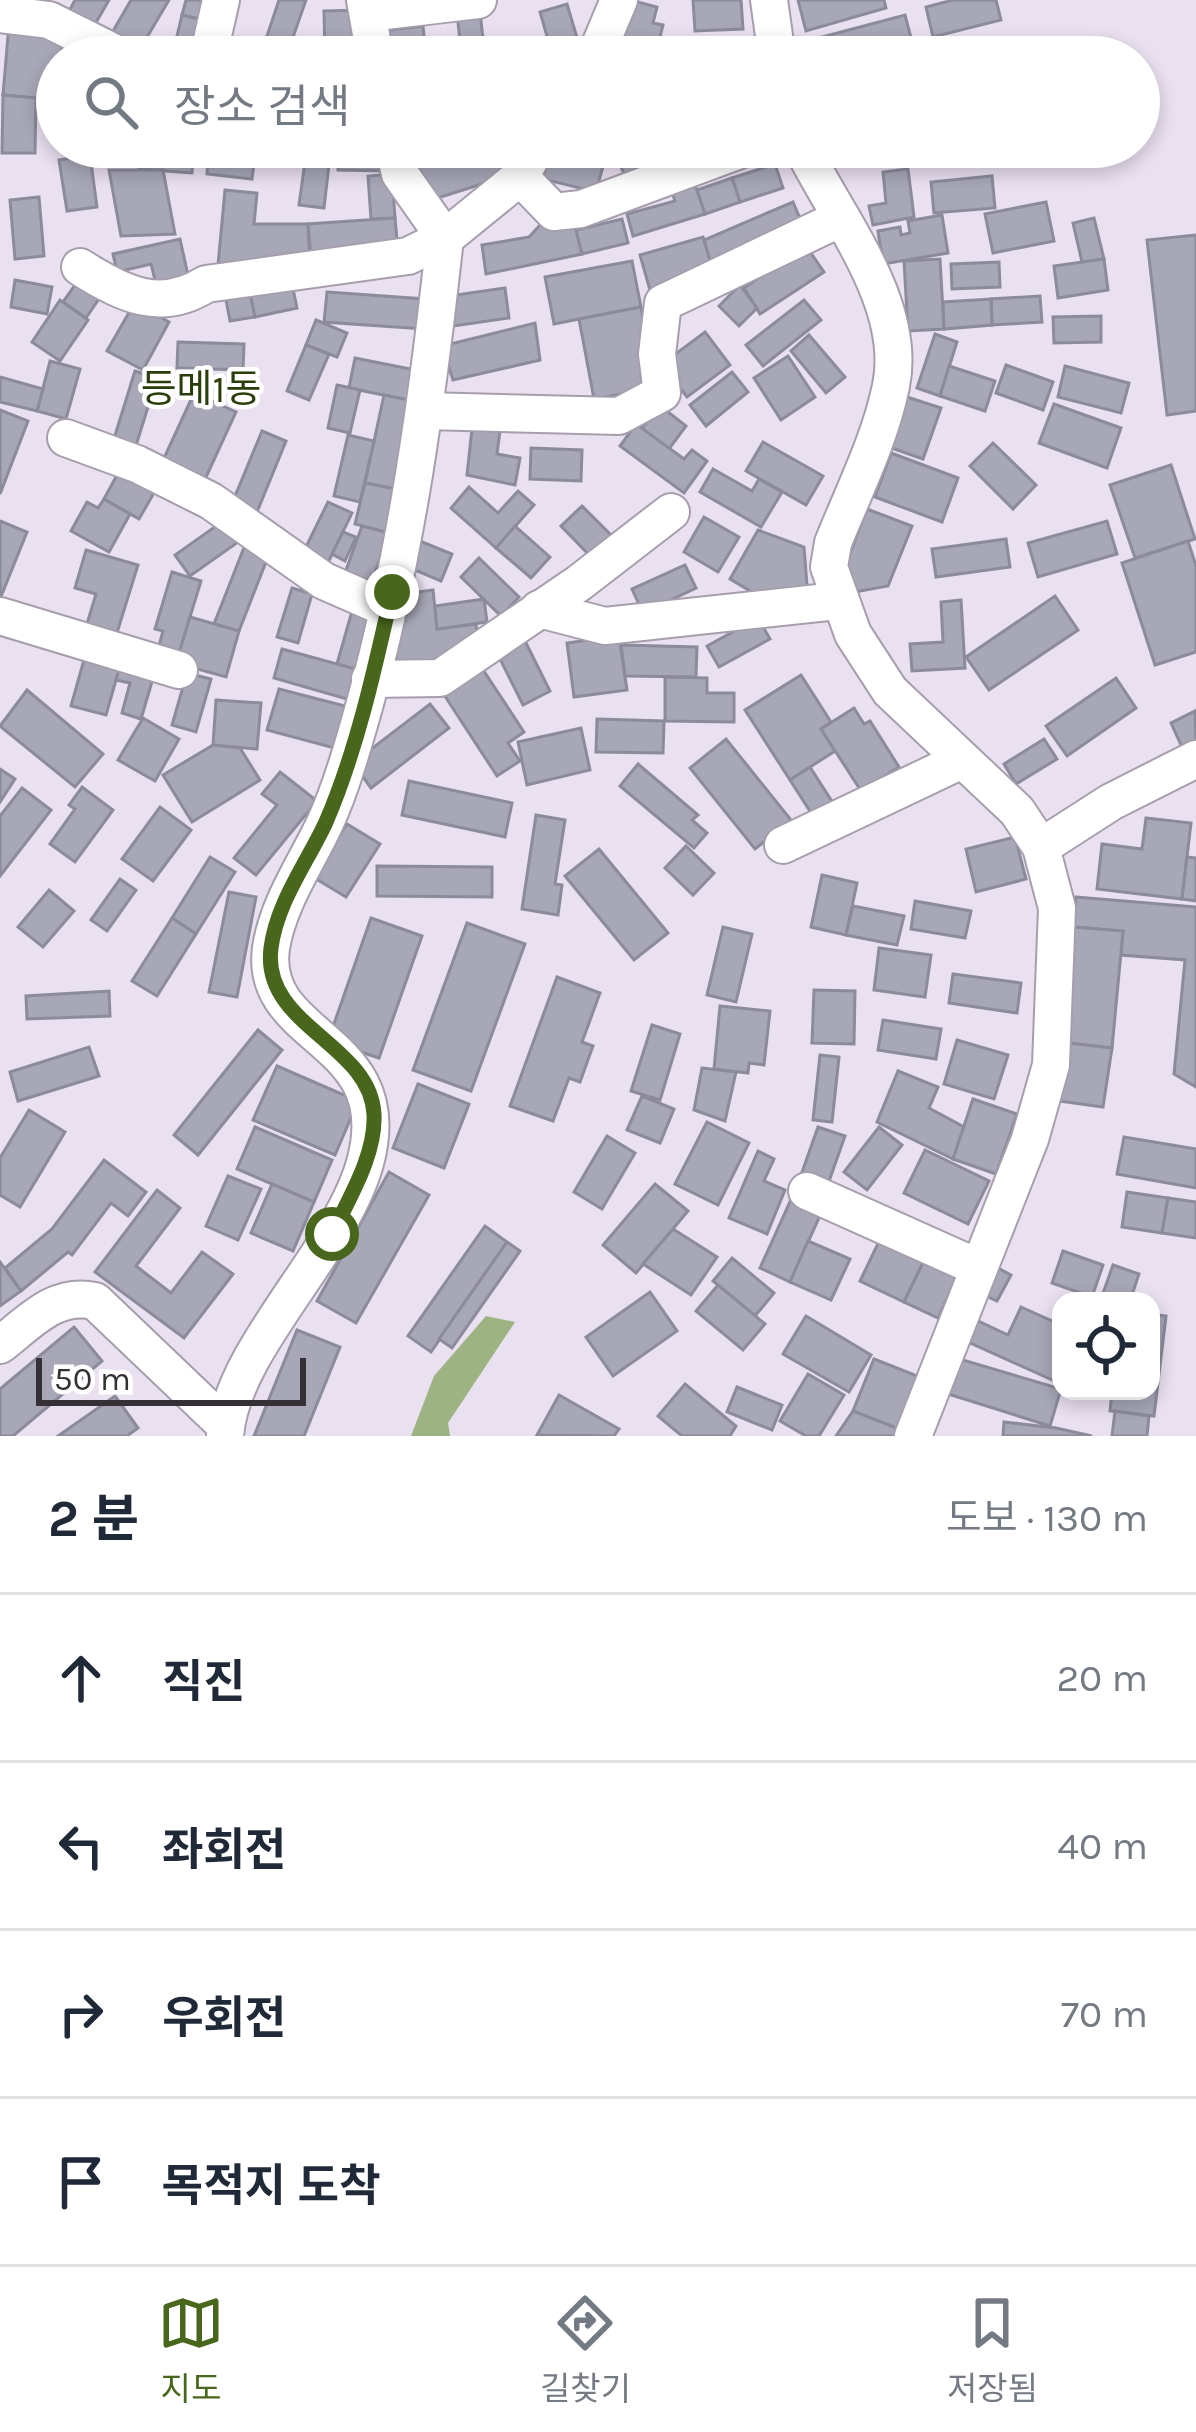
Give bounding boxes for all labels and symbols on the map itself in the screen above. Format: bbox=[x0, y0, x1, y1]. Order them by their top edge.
district label: 등메1동 bbox=[141, 366, 261, 412]
route end bbox=[365, 565, 419, 619]
route start bbox=[305, 1207, 359, 1261]
scale bar bbox=[36, 1352, 306, 1405]

